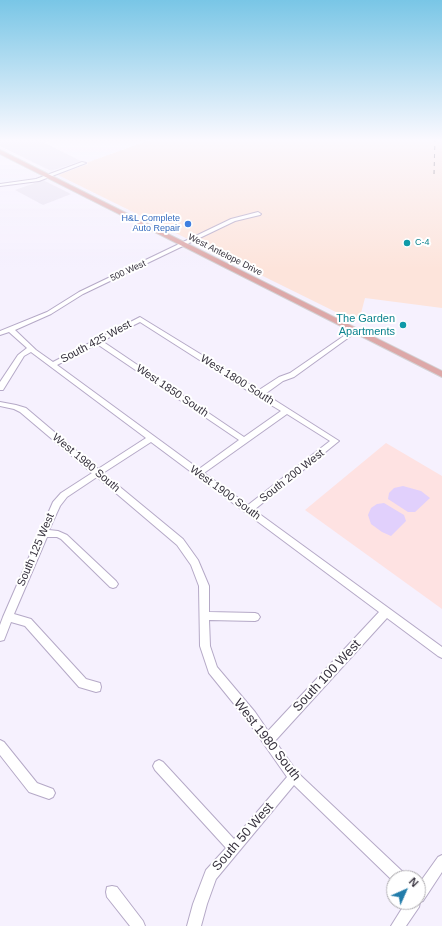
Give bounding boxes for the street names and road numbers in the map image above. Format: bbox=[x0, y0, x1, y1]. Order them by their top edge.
street label: West Antelope Drive bbox=[186, 232, 264, 278]
street label: 500 West bbox=[109, 258, 147, 284]
street label: South 425 West bbox=[58, 318, 134, 366]
street label: West 1800 South bbox=[198, 352, 276, 408]
street label: West 1850 South bbox=[133, 362, 211, 420]
street label: West 1980 South bbox=[50, 431, 122, 495]
street label: South 200 West bbox=[257, 447, 327, 505]
street label: West 1900 South bbox=[187, 463, 263, 523]
street label: South 125 West bbox=[15, 511, 57, 589]
street label: South 100 West bbox=[290, 637, 364, 715]
street label: West 1980 South bbox=[230, 696, 304, 784]
street label: South 50 West bbox=[209, 800, 277, 874]

